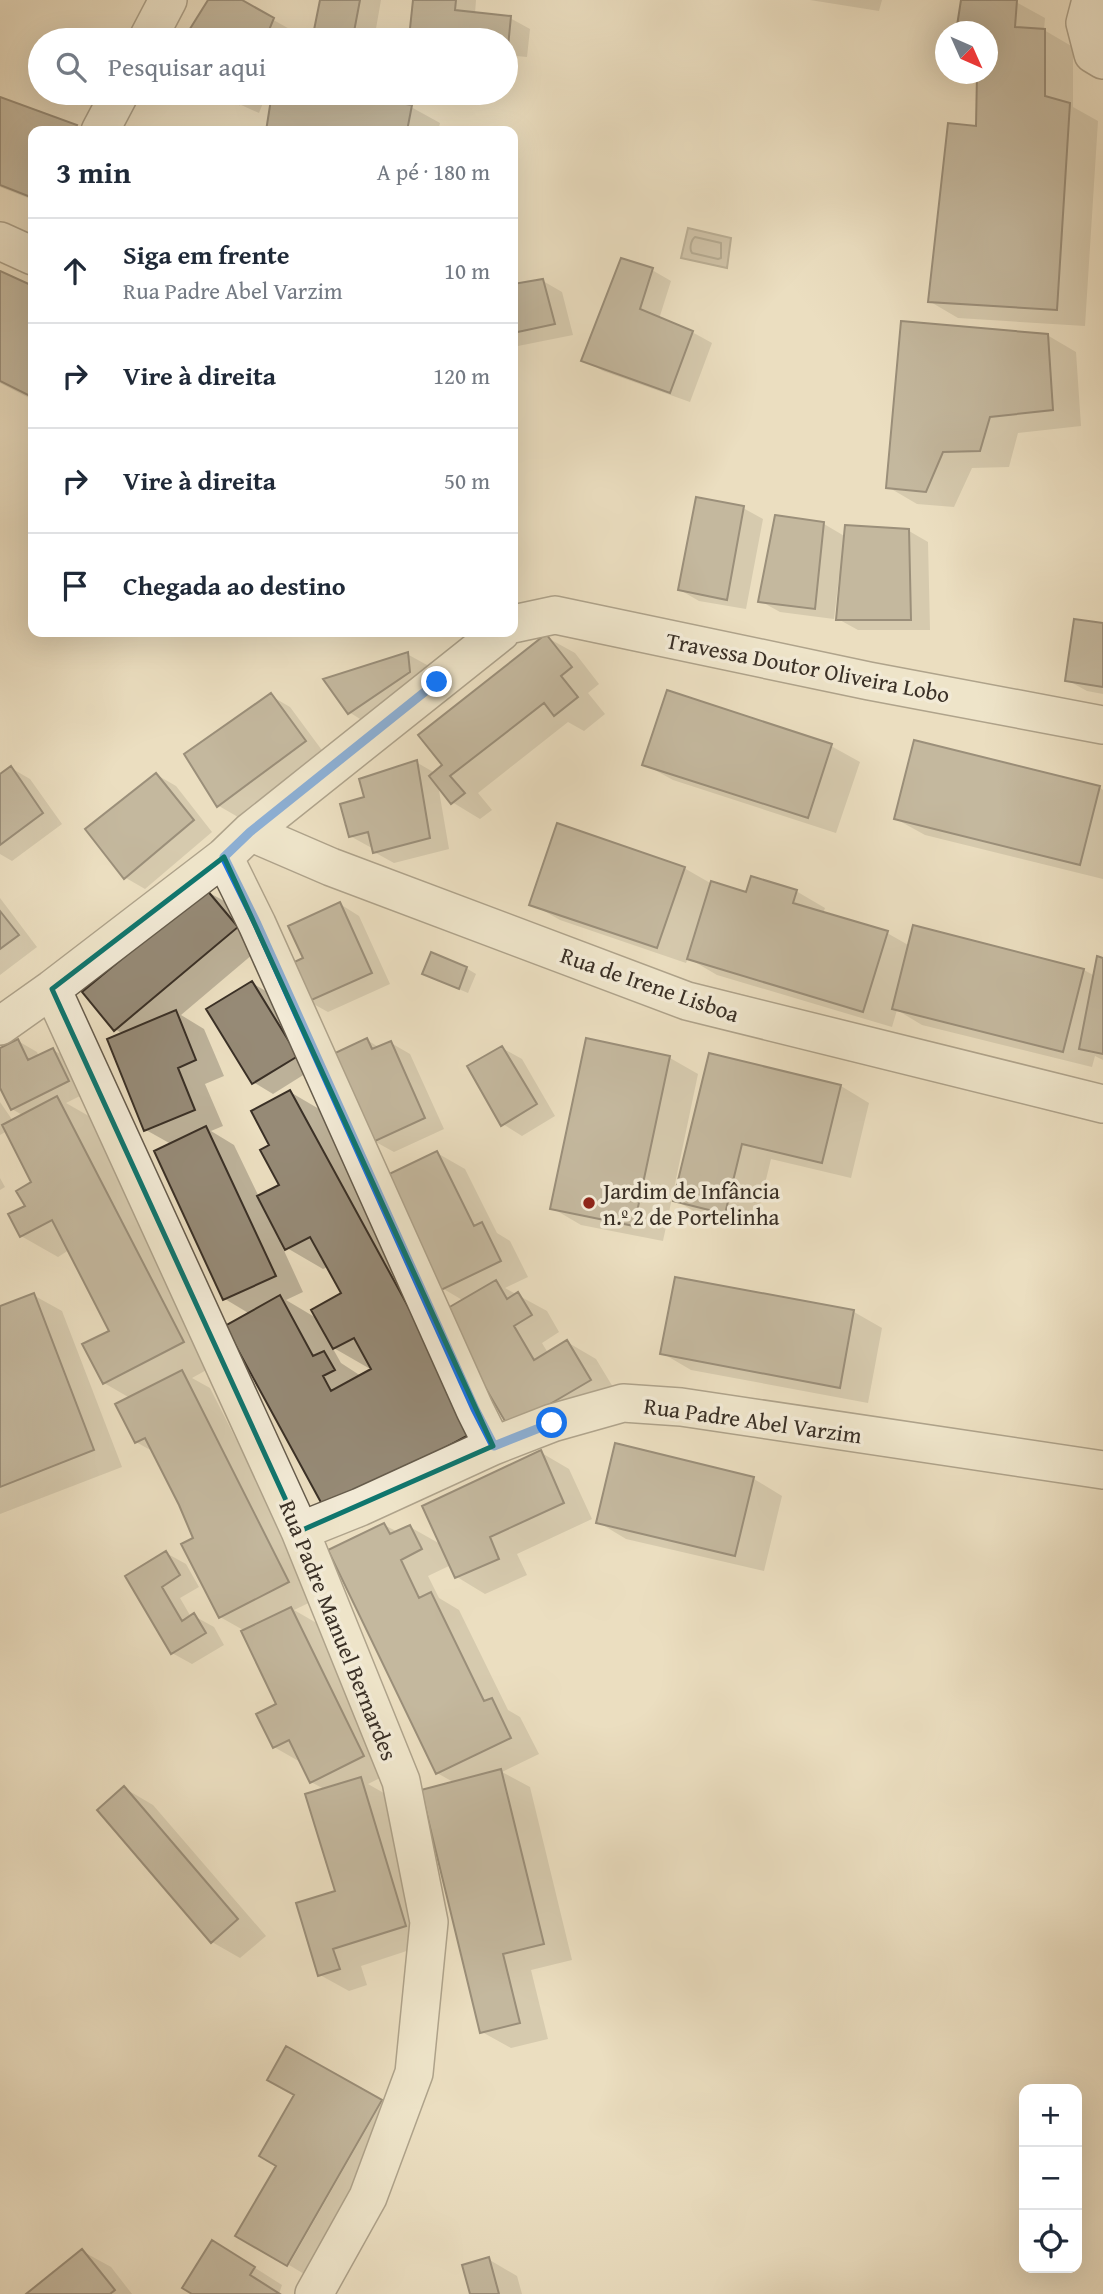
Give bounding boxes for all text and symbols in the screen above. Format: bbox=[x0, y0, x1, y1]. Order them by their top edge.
north arrow bbox=[935, 21, 998, 84]
search box bbox=[28, 28, 518, 105]
text: Pesquisar aqui bbox=[108, 47, 266, 86]
icon: search bbox=[52, 48, 90, 86]
text: 3 min bbox=[56, 150, 131, 194]
text: A pé · 180 m bbox=[377, 155, 490, 188]
text: Siga em frente bbox=[123, 235, 290, 274]
icon: ahead bbox=[56, 252, 94, 290]
text: 10 m bbox=[444, 254, 490, 287]
text: Rua Padre Abel Varzim bbox=[123, 274, 343, 307]
text: Vire à direita bbox=[123, 356, 276, 395]
icon: right bbox=[56, 357, 94, 395]
text: 120 m bbox=[433, 359, 490, 392]
text: Vire à direita bbox=[123, 461, 276, 500]
icon: right bbox=[56, 462, 94, 500]
text: 50 m bbox=[444, 464, 490, 497]
text: Chegada ao destino bbox=[123, 566, 346, 605]
icon: arrive bbox=[56, 567, 94, 605]
street label: Travessa Doutor Oliveira Lobo bbox=[664, 623, 952, 711]
route end bbox=[421, 666, 452, 697]
street label: Rua de Irene Lisboa bbox=[556, 938, 744, 1030]
place label: Jardim de Infância n.º 2 de Portelinha bbox=[600, 1174, 780, 1233]
marker: Jardim de Infância n.º 2 de Portelinha bbox=[581, 1195, 597, 1211]
street label: Rua Padre Abel Varzim bbox=[642, 1388, 864, 1452]
route start bbox=[536, 1407, 567, 1438]
street label: Rua Padre Manuel Bernardes bbox=[272, 1495, 406, 1765]
map controls bbox=[1019, 2084, 1082, 2273]
button: + bbox=[1019, 2084, 1082, 2147]
button: − bbox=[1019, 2147, 1082, 2210]
button: locate bbox=[1019, 2210, 1082, 2273]

